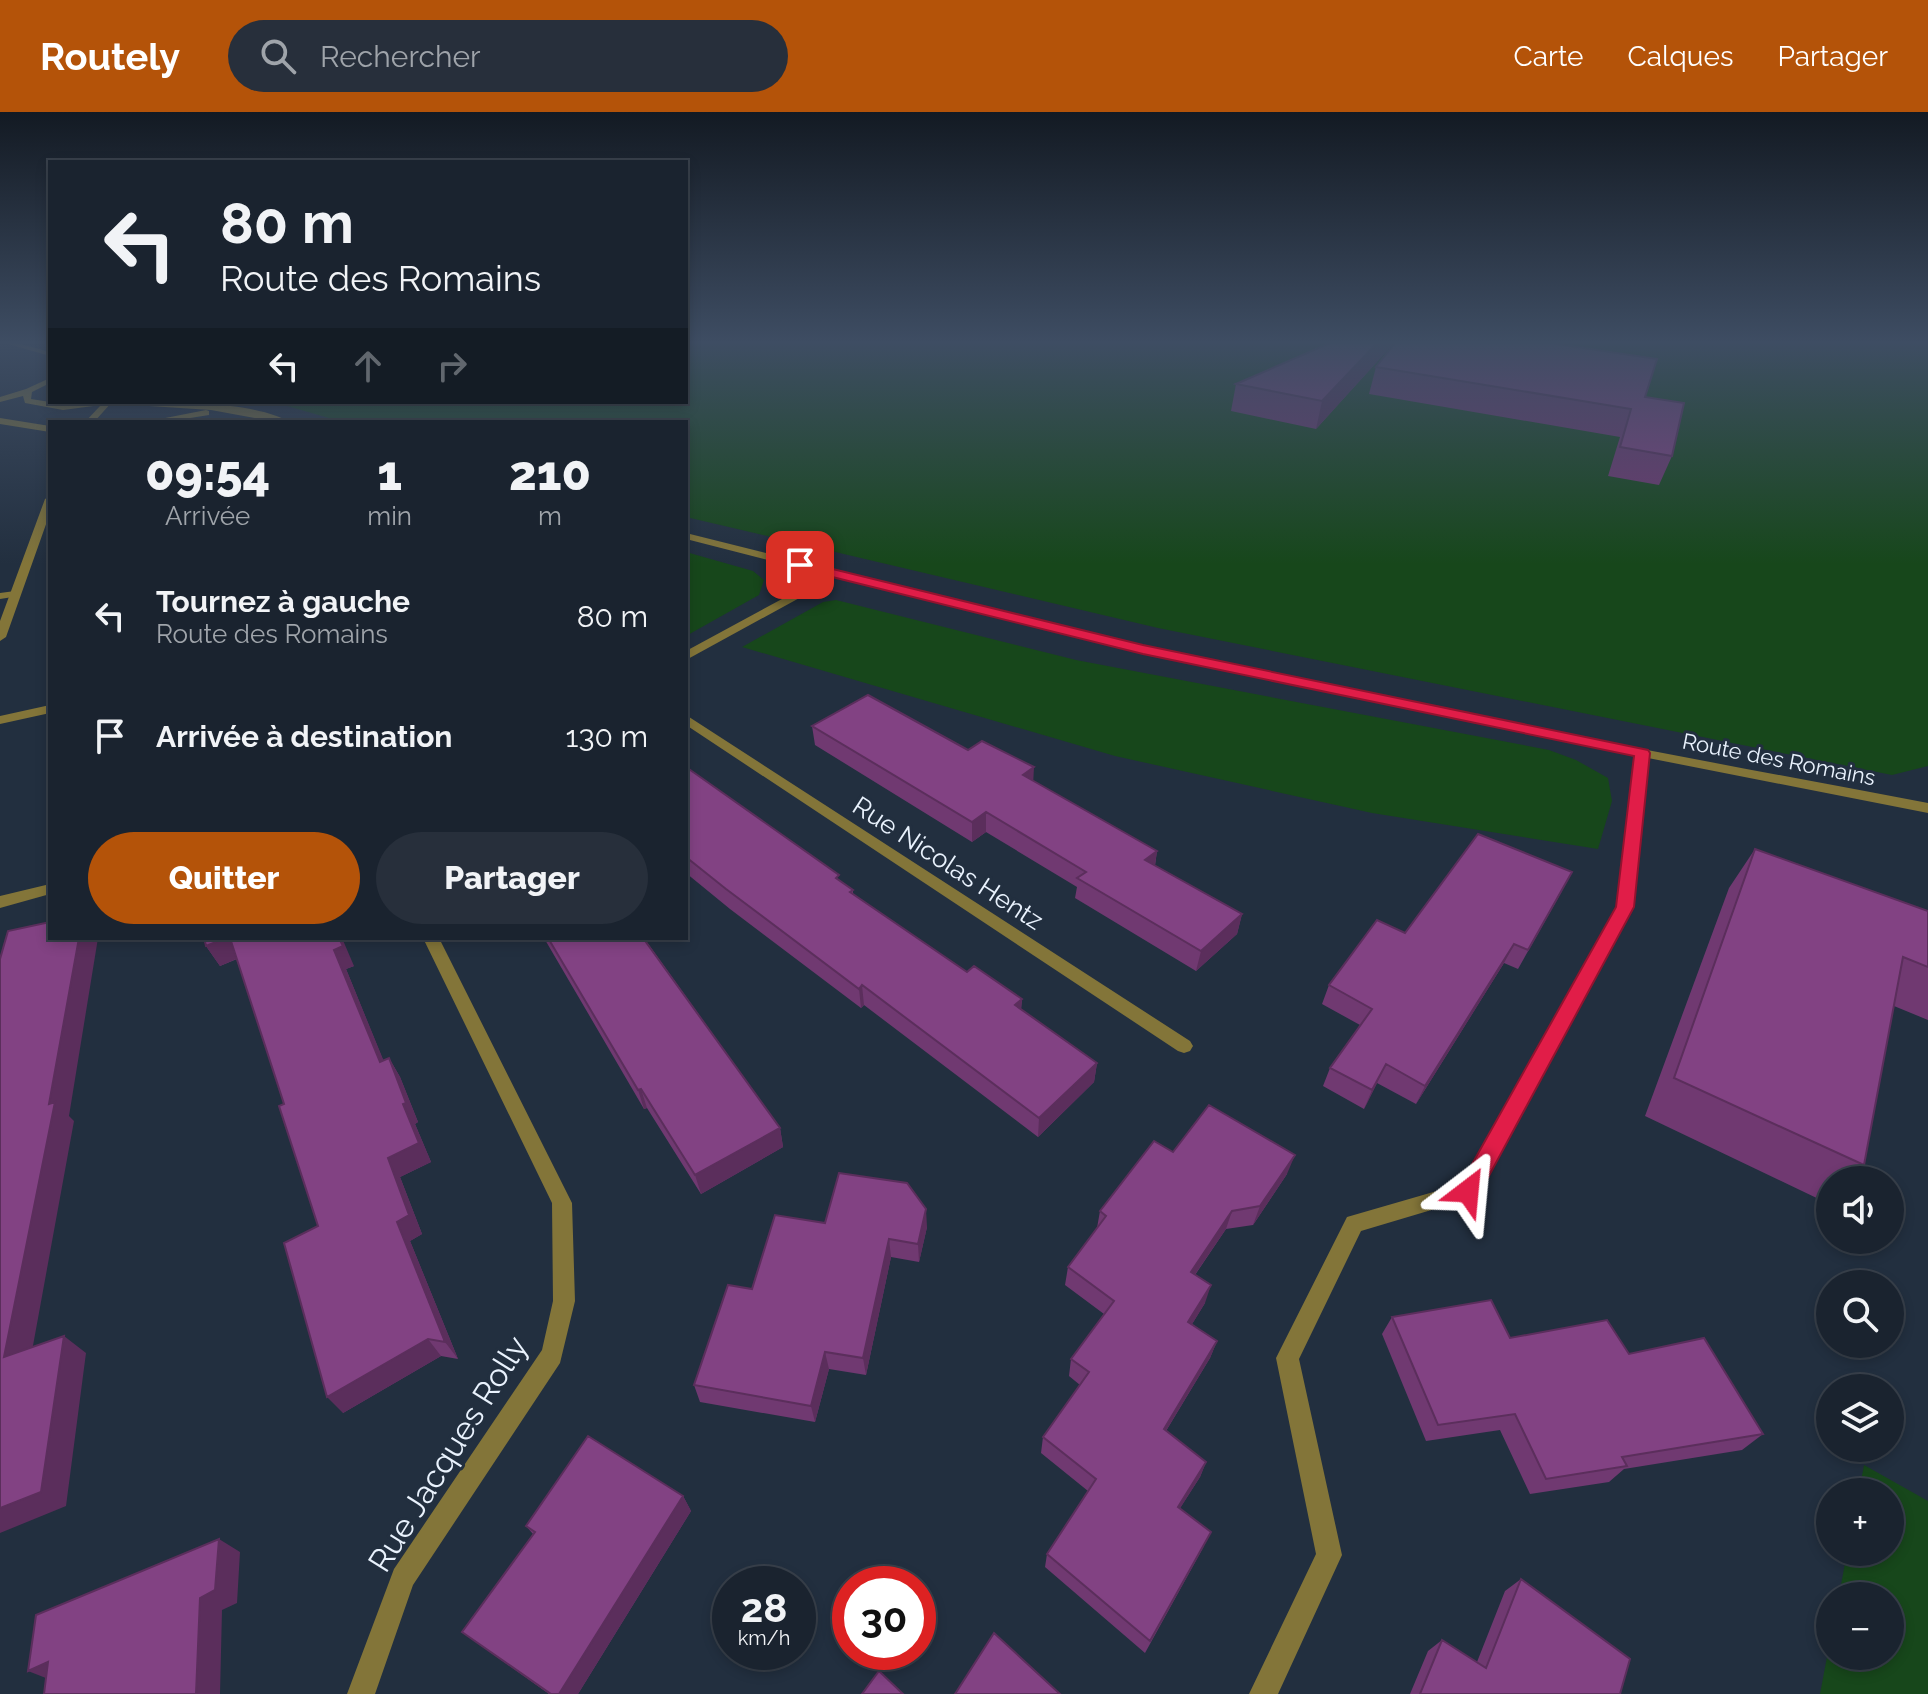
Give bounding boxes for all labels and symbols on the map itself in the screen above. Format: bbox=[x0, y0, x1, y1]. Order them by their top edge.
pin bbox=[766, 531, 834, 599]
street label: Route des Romains bbox=[1680, 728, 1878, 790]
street label: Rue Nicolas Hentz bbox=[847, 790, 1049, 936]
position arrow bbox=[1426, 1149, 1510, 1233]
street label: Rue Jacques Rolly bbox=[360, 1329, 535, 1578]
speed limit sign: 30 bbox=[832, 1566, 936, 1670]

